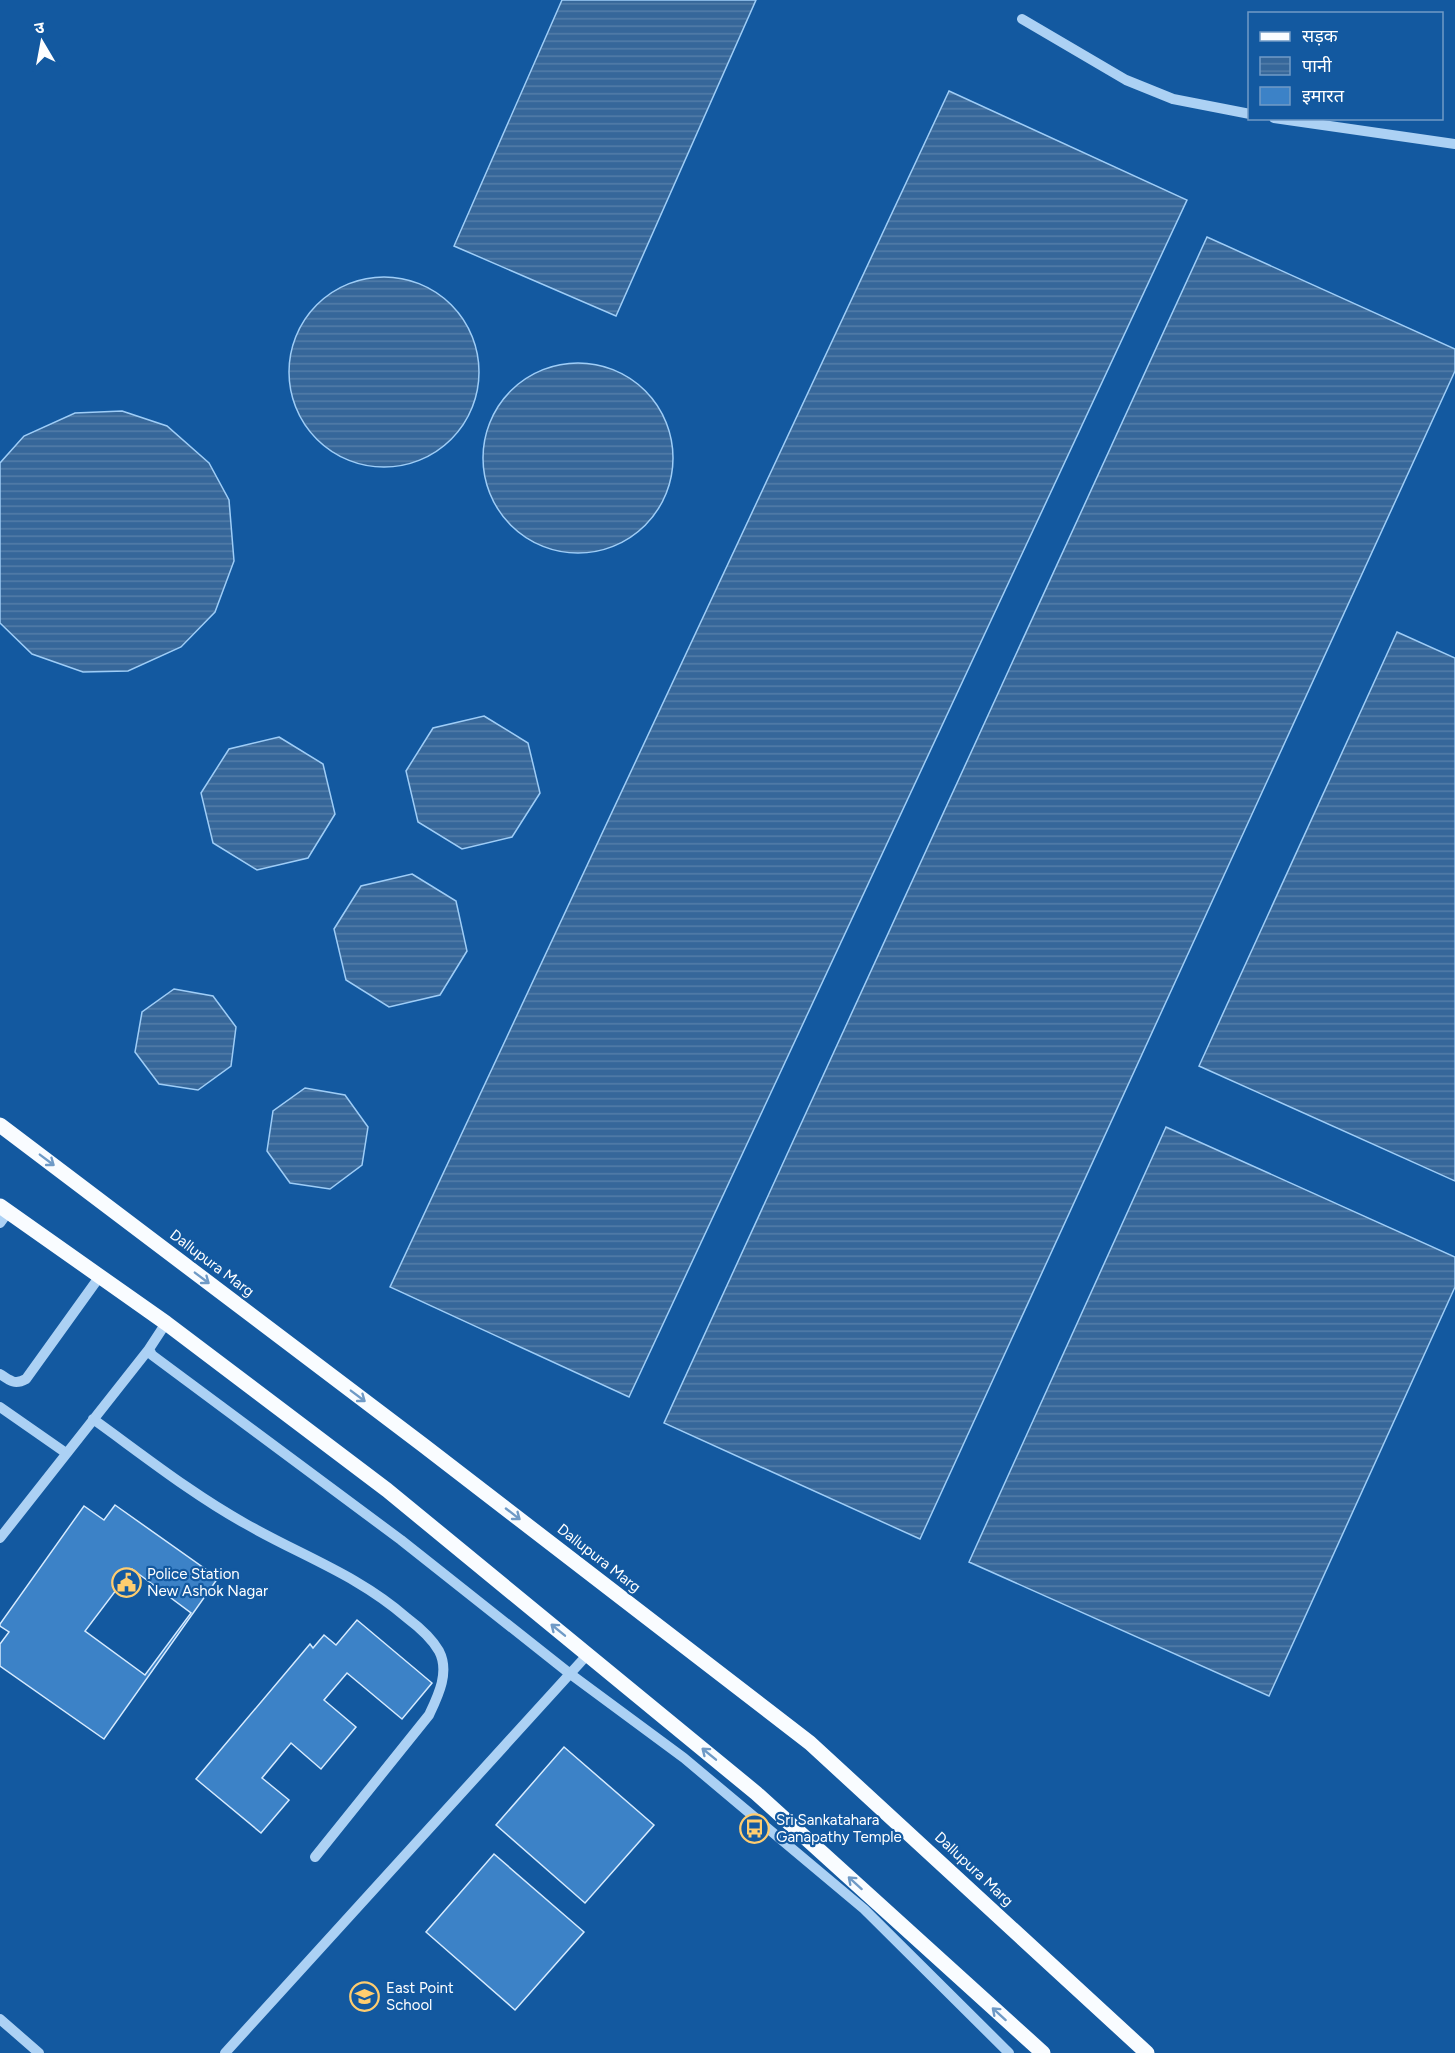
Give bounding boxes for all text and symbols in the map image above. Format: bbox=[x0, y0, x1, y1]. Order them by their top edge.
north arrow bbox=[12, 12, 72, 72]
legend bbox=[1248, 12, 1443, 120]
text: उ bbox=[33, 17, 46, 38]
text: सड़क bbox=[1302, 25, 1339, 47]
text: पानी bbox=[1302, 55, 1332, 77]
text: इमारत bbox=[1302, 85, 1345, 107]
one-way arrow bbox=[38, 1154, 54, 1167]
street label: Dallupura Marg bbox=[166, 1225, 258, 1301]
one-way arrow bbox=[194, 1272, 210, 1284]
one-way arrow bbox=[349, 1389, 365, 1402]
one-way arrow bbox=[504, 1508, 520, 1521]
street label: Dallupura Marg bbox=[554, 1520, 644, 1596]
place label: Police Station New Ashok Nagar bbox=[147, 1565, 268, 1600]
public building icon: Police Station New Ashok Nagar bbox=[110, 1567, 142, 1599]
one-way arrow bbox=[550, 1623, 566, 1636]
one-way arrow bbox=[701, 1747, 717, 1760]
place label: Sri Sankatahara Ganapathy Temple bbox=[776, 1811, 902, 1846]
bus stop icon: Sri Sankatahara Ganapathy Temple bbox=[739, 1813, 771, 1845]
street label: Dallupura Marg bbox=[931, 1828, 1017, 1910]
one-way arrow bbox=[848, 1876, 863, 1890]
place label: East Point School bbox=[386, 1979, 454, 2014]
school or university icon: East Point School bbox=[349, 1981, 381, 2013]
one-way arrow bbox=[992, 2007, 1007, 2021]

